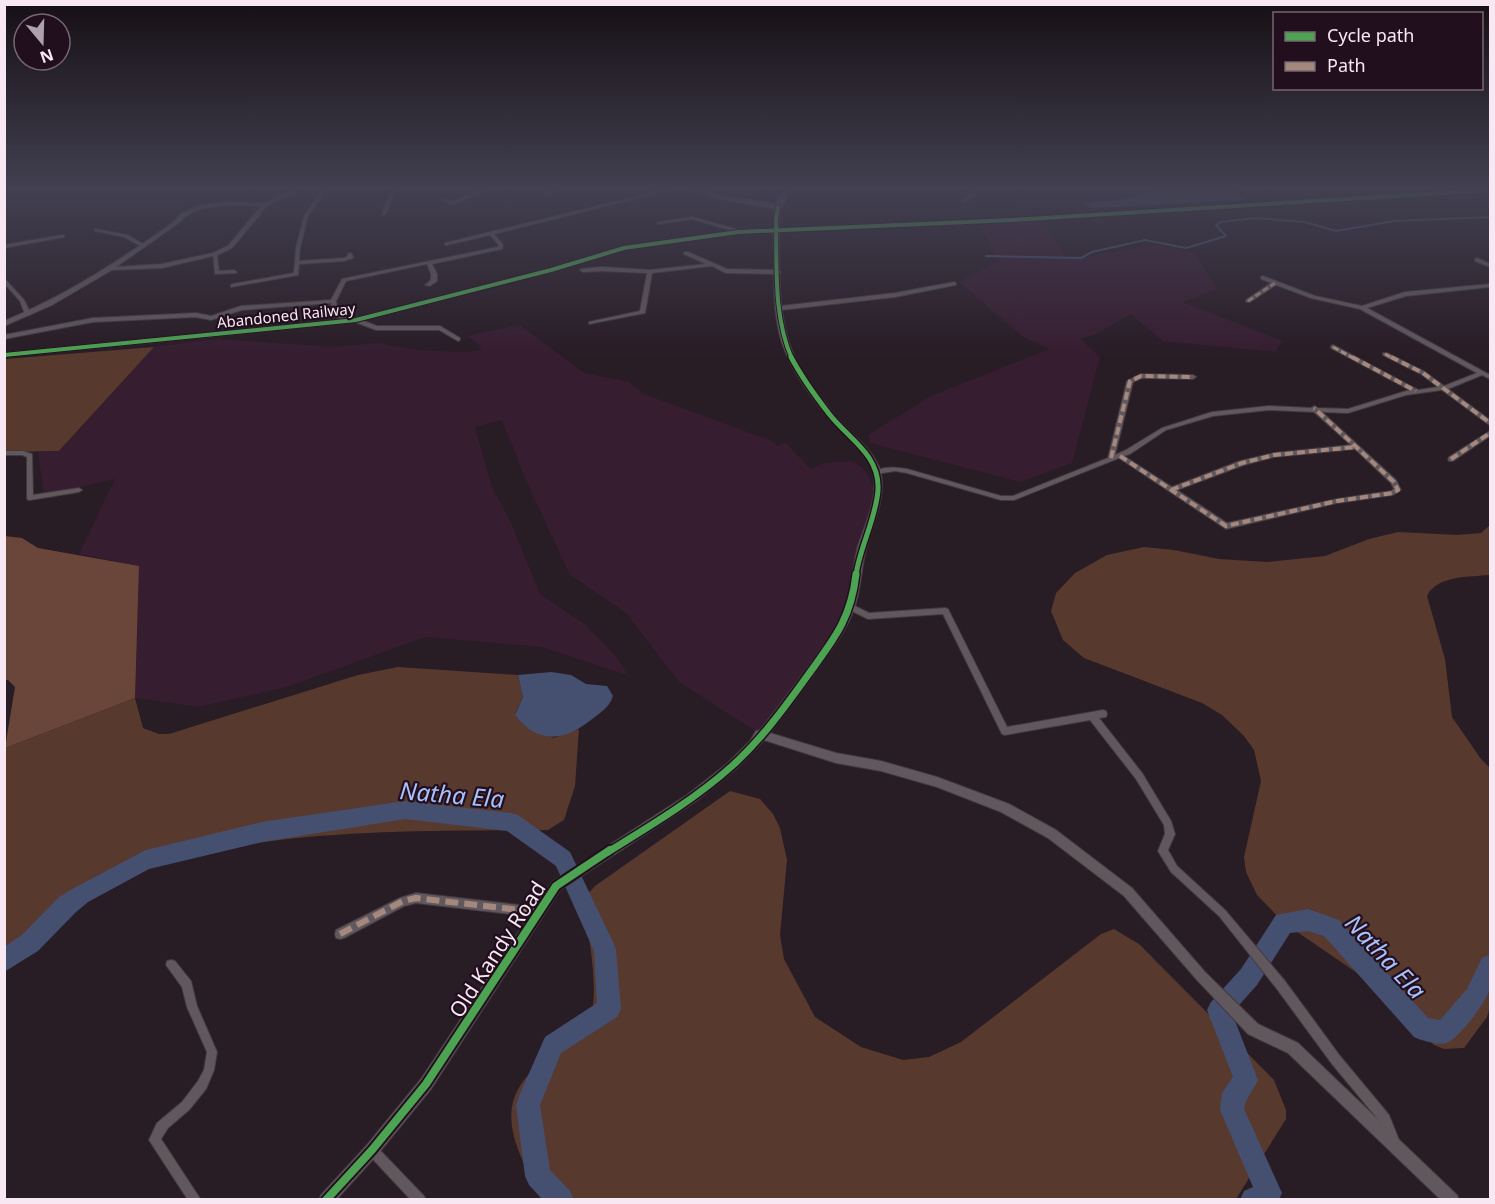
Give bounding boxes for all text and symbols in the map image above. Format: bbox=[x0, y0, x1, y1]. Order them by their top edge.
north arrow bbox=[12, 12, 72, 72]
legend bbox=[1273, 12, 1483, 90]
text: Cycle path bbox=[1327, 23, 1414, 47]
text: N bbox=[37, 44, 57, 69]
text: Path bbox=[1327, 53, 1366, 77]
street label: Abandoned Railway bbox=[216, 298, 357, 332]
water label: Natha Ela bbox=[399, 773, 506, 815]
street label: Old Kandy Road bbox=[442, 875, 552, 1023]
water label: Natha Ela bbox=[1338, 907, 1434, 1006]

